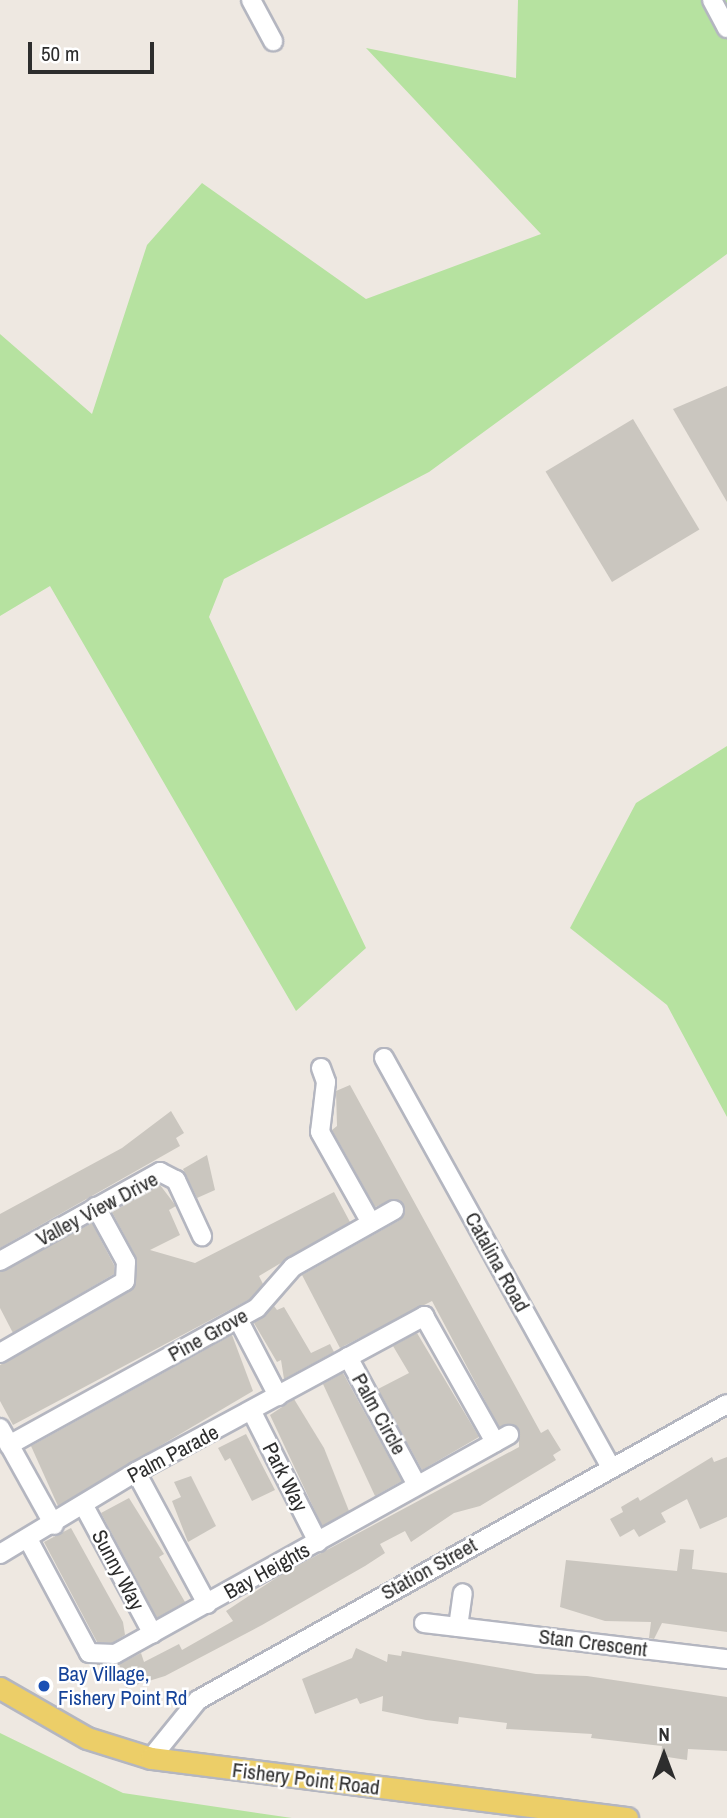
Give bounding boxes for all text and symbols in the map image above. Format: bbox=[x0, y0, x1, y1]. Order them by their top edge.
scale bar bbox=[32, 28, 158, 72]
text: 50 m bbox=[41, 39, 79, 68]
street label: Valley View Drive bbox=[32, 1166, 162, 1252]
street label: Catalina Road bbox=[459, 1208, 535, 1316]
street label: Pine Grove bbox=[164, 1303, 252, 1367]
street label: Palm Circle bbox=[346, 1369, 412, 1459]
street label: Palm Parade bbox=[123, 1420, 223, 1488]
street label: Park Way bbox=[257, 1438, 313, 1516]
street label: Sunny Way bbox=[86, 1525, 150, 1615]
street label: Station Street bbox=[377, 1532, 481, 1606]
street label: Bay Heights bbox=[220, 1537, 314, 1605]
street label: Stan Crescent bbox=[537, 1624, 649, 1662]
place label: Bay Village, Fishery Point Rd bbox=[58, 1661, 187, 1711]
marker: Bay Village, Fishery Point Rd bbox=[36, 1678, 52, 1694]
north arrow bbox=[629, 1720, 699, 1790]
text: N bbox=[658, 1721, 670, 1747]
street label: Fishery Point Road bbox=[231, 1757, 381, 1801]

